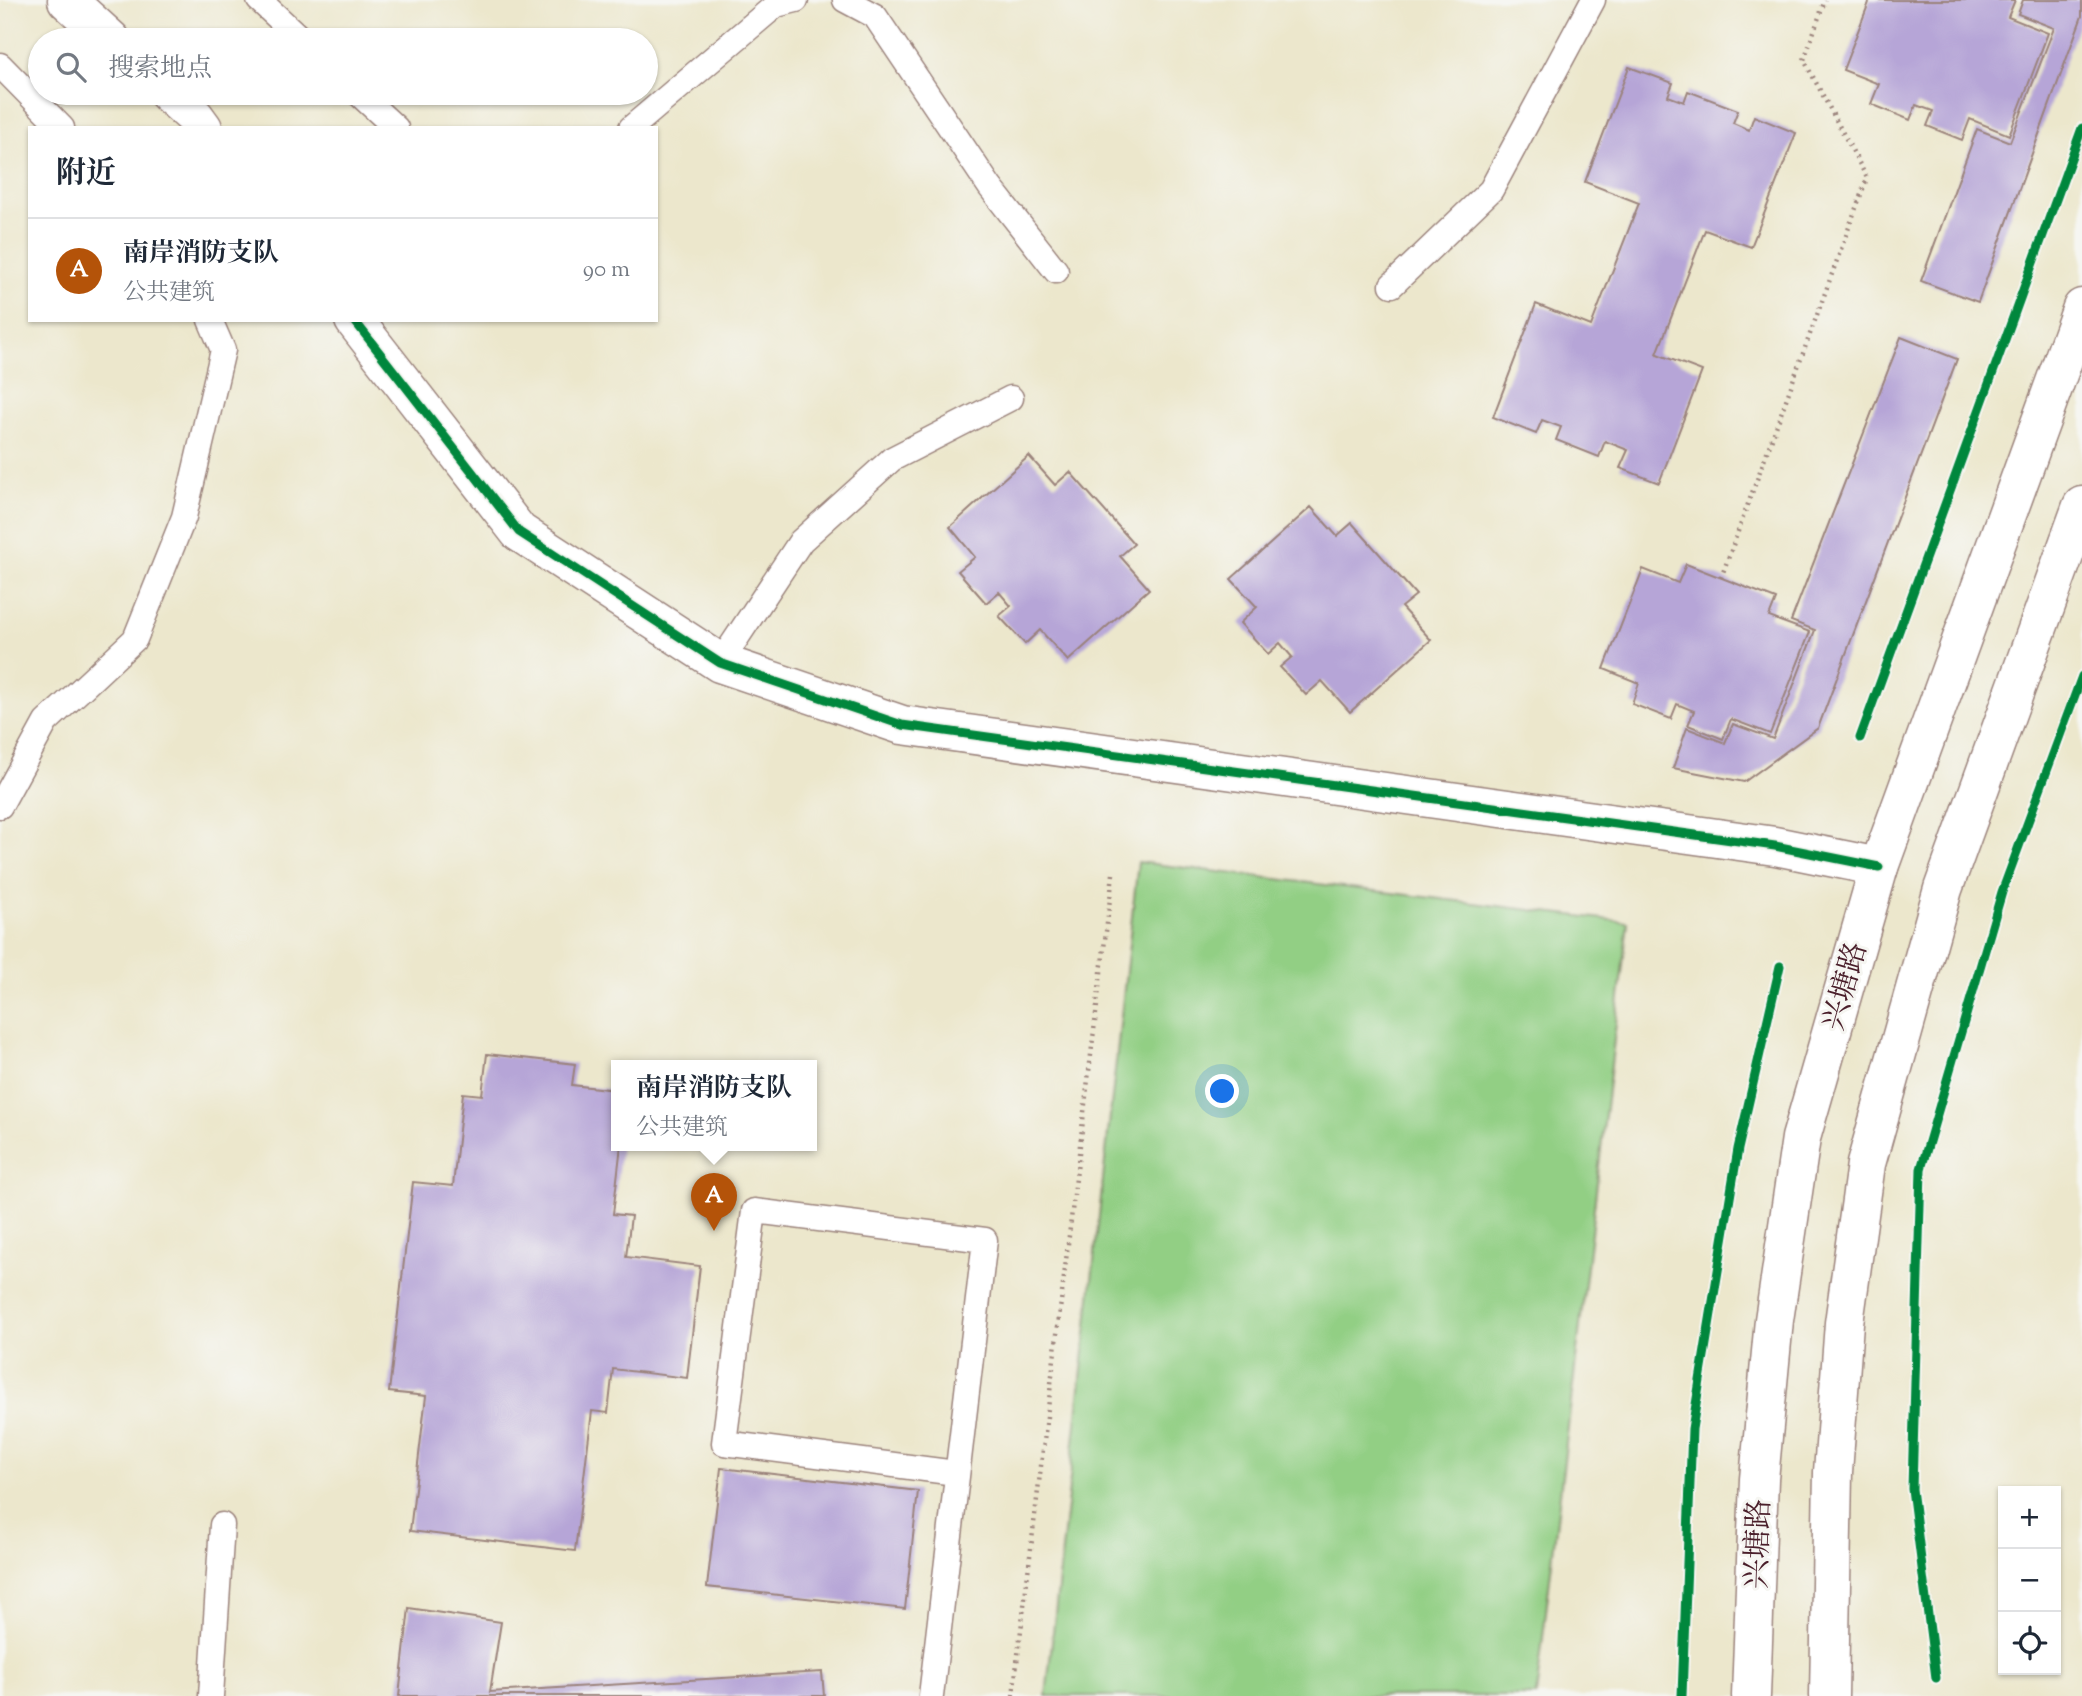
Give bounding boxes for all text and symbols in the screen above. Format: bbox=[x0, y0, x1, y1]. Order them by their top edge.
search box bbox=[28, 28, 658, 105]
icon: search bbox=[52, 48, 90, 86]
text: 搜索地点 bbox=[108, 51, 212, 88]
text: 附近 bbox=[56, 153, 116, 196]
text: 南岸消防支队 bbox=[123, 236, 279, 273]
text: A bbox=[70, 254, 88, 287]
text: 90 m bbox=[583, 254, 630, 287]
text: 公共建筑 bbox=[123, 277, 215, 310]
street label: 兴塘路 bbox=[1813, 938, 1879, 1036]
popup bbox=[611, 1060, 817, 1151]
text: 南岸消防支队 bbox=[636, 1071, 792, 1108]
your location bbox=[1205, 1074, 1239, 1108]
text: 公共建筑 bbox=[636, 1112, 728, 1145]
pin: A bbox=[691, 1173, 737, 1231]
map controls bbox=[1998, 1486, 2061, 1675]
button: + bbox=[1998, 1486, 2061, 1549]
street label: 兴塘路 bbox=[1736, 1498, 1783, 1590]
button: − bbox=[1998, 1549, 2061, 1612]
button: locate bbox=[1998, 1612, 2061, 1675]

